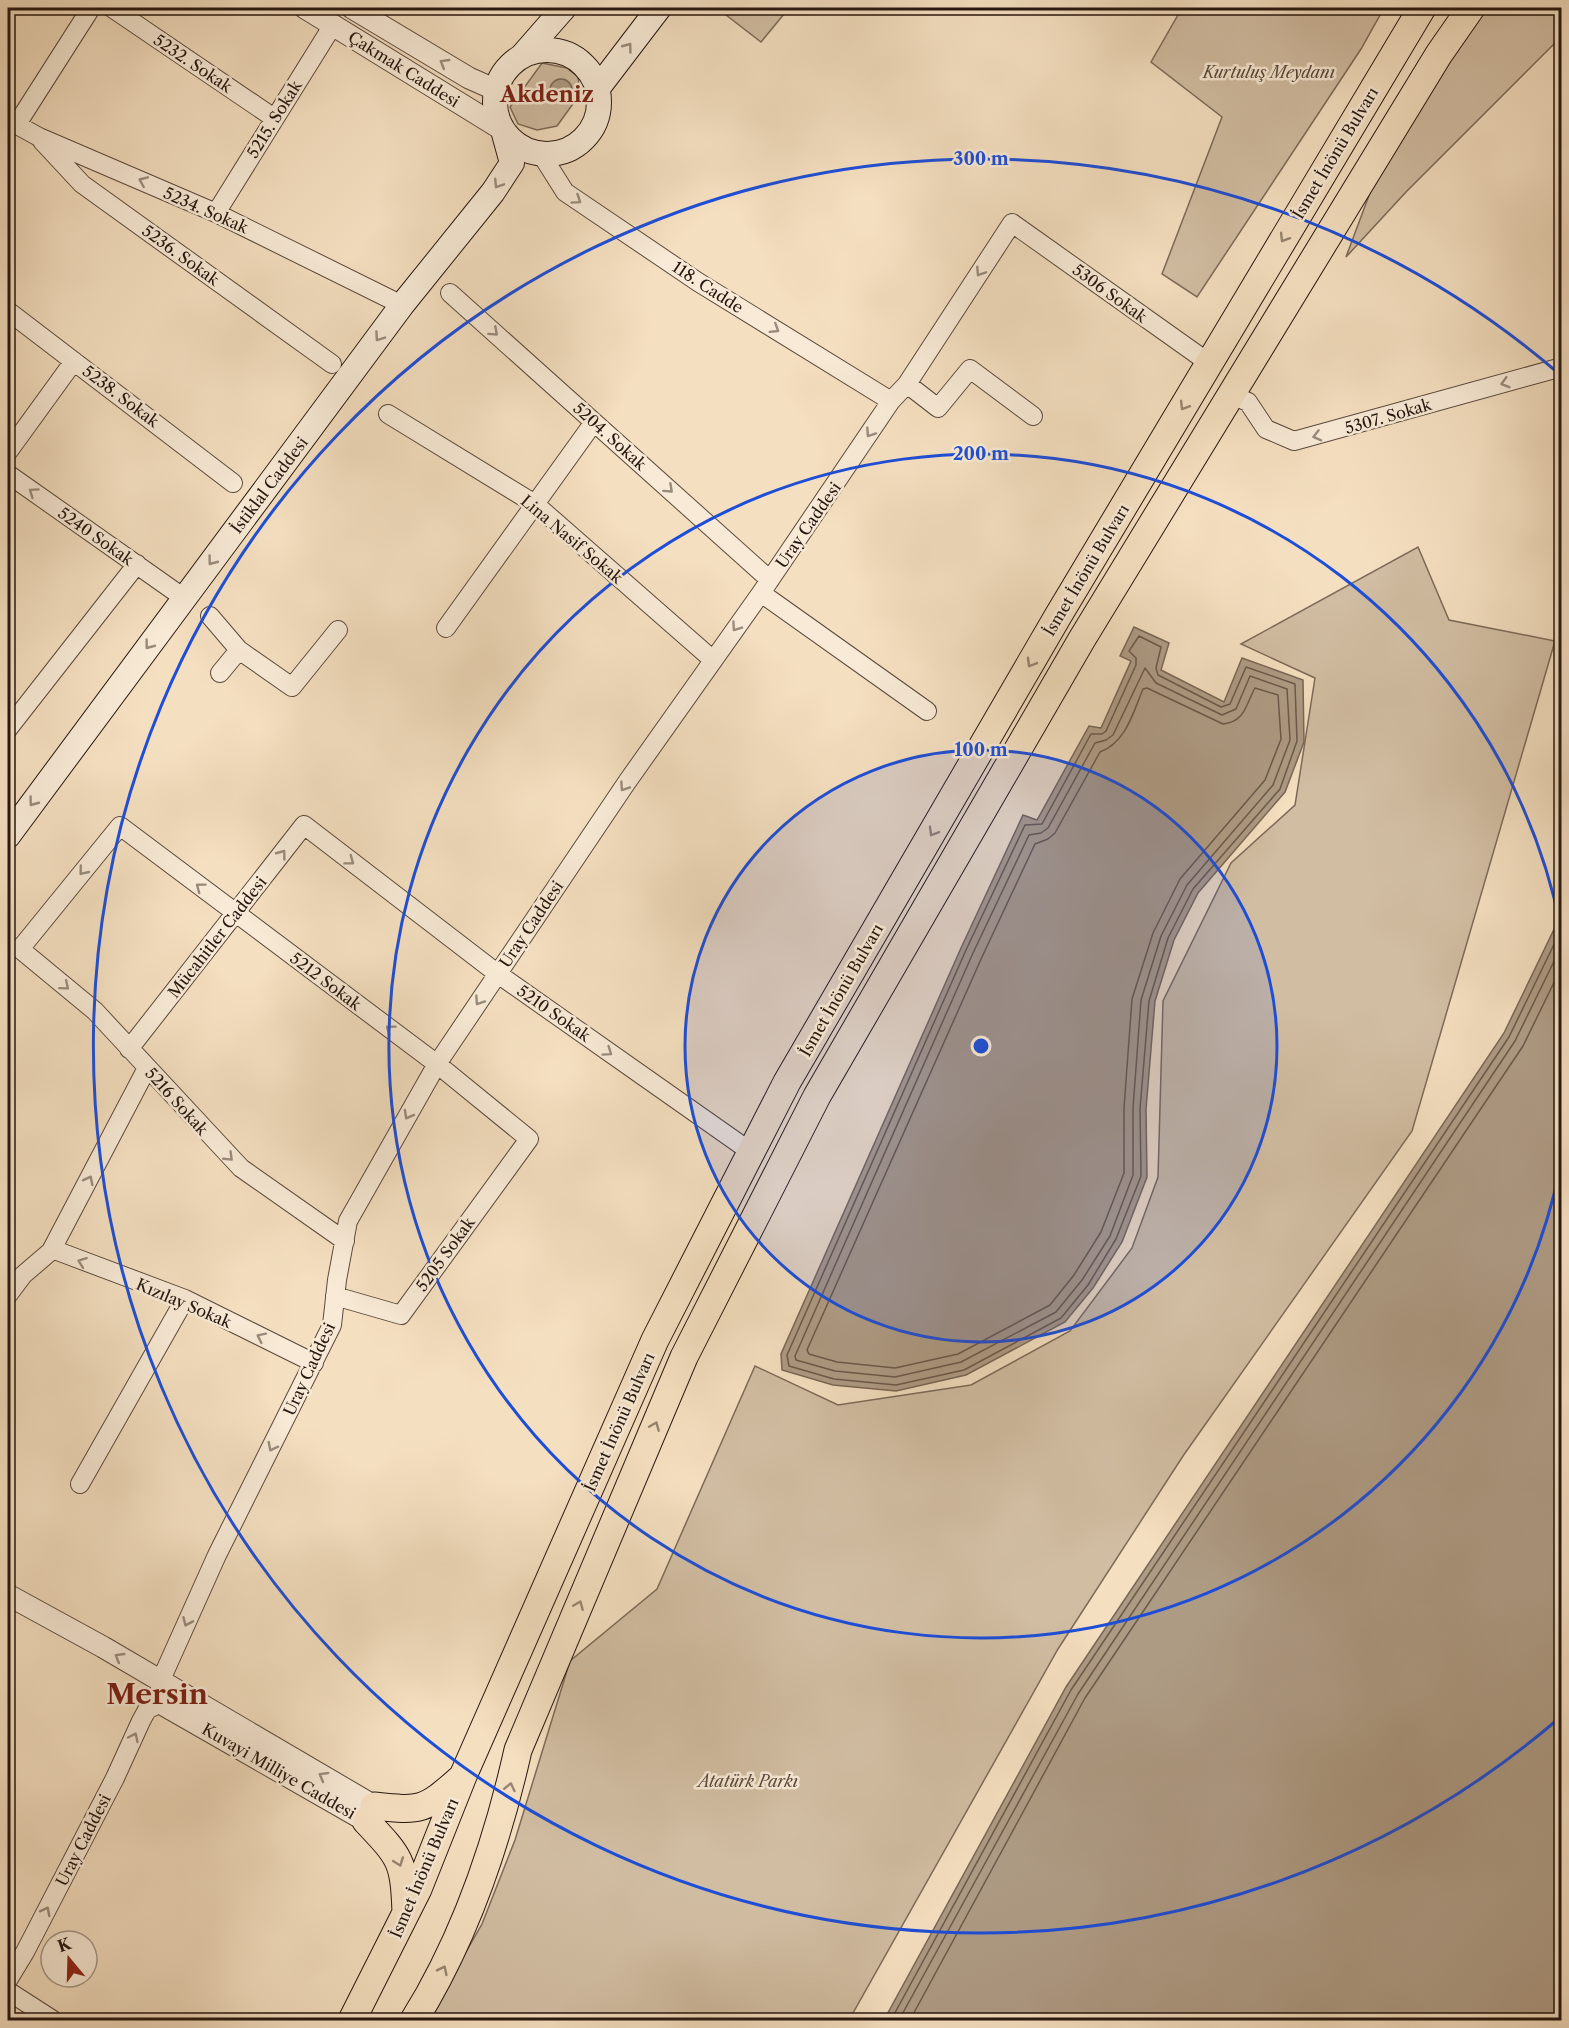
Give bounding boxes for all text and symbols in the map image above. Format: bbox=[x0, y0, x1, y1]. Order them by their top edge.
street label: Çakmak Caddesi bbox=[345, 27, 464, 111]
street label: 5232. Sokak bbox=[150, 29, 237, 97]
one-way arrow bbox=[621, 43, 632, 54]
one-way arrow bbox=[440, 59, 450, 71]
park label: Kurtuluş Meydanı bbox=[1201, 62, 1335, 82]
street label: 5215. Sokak bbox=[242, 76, 306, 162]
district label: Akdeniz bbox=[499, 81, 594, 108]
street label: İsmet İnönü Bulvarı bbox=[1288, 83, 1382, 223]
text: 300 m bbox=[953, 148, 1009, 170]
one-way arrow bbox=[138, 176, 149, 188]
one-way arrow bbox=[494, 177, 505, 188]
street label: 5234. Sokak bbox=[161, 182, 252, 238]
one-way arrow bbox=[570, 193, 581, 204]
street label: 5236. Sokak bbox=[139, 220, 224, 290]
one-way arrow bbox=[1280, 232, 1292, 242]
street label: 118. Cadde bbox=[669, 257, 747, 317]
street label: 5306 Sokak bbox=[1069, 259, 1152, 327]
one-way arrow bbox=[976, 265, 987, 276]
one-way arrow bbox=[769, 322, 779, 334]
one-way arrow bbox=[487, 325, 497, 336]
one-way arrow bbox=[375, 331, 386, 342]
street label: 5238. Sokak bbox=[79, 361, 164, 432]
one-way arrow bbox=[1500, 376, 1511, 388]
street label: 5307. Sokak bbox=[1342, 394, 1434, 438]
street label: 5204. Sokak bbox=[569, 398, 651, 475]
one-way arrow bbox=[1180, 400, 1191, 410]
one-way arrow bbox=[867, 426, 878, 437]
one-way arrow bbox=[1313, 428, 1323, 441]
street label: İstiklal Caddesi bbox=[226, 433, 312, 537]
text: 200 m bbox=[953, 443, 1009, 465]
street label: Uray Caddesi bbox=[771, 478, 845, 572]
one-way arrow bbox=[662, 482, 673, 493]
one-way arrow bbox=[29, 488, 40, 499]
street label: Lina Nasif Sokak bbox=[517, 491, 628, 588]
street label: İsmet İnönü Bulvarı bbox=[1039, 500, 1133, 640]
street label: 5240 Sokak bbox=[54, 503, 138, 570]
one-way arrow bbox=[208, 555, 219, 566]
one-way arrow bbox=[732, 621, 743, 632]
one-way arrow bbox=[146, 639, 157, 650]
one-way arrow bbox=[1026, 657, 1038, 667]
text: 100 m bbox=[954, 739, 1008, 761]
one-way arrow bbox=[620, 780, 631, 791]
one-way arrow bbox=[29, 795, 40, 806]
one-way arrow bbox=[928, 826, 940, 836]
one-way arrow bbox=[275, 850, 286, 861]
one-way arrow bbox=[344, 853, 355, 864]
one-way arrow bbox=[80, 865, 91, 876]
street label: Mücahitler Caddesi bbox=[163, 872, 271, 1002]
street label: Uray Caddesi bbox=[495, 877, 567, 971]
one-way arrow bbox=[196, 883, 207, 894]
street label: İsmet İnönü Bulvarı bbox=[795, 920, 887, 1060]
street label: 5212 Sokak bbox=[286, 948, 366, 1015]
one-way arrow bbox=[58, 979, 69, 990]
street label: 5210 Sokak bbox=[513, 980, 595, 1046]
one-way arrow bbox=[476, 994, 487, 1005]
one-way arrow bbox=[385, 1025, 396, 1036]
centre of rings bbox=[971, 1036, 991, 1056]
one-way arrow bbox=[602, 1044, 613, 1055]
street label: 5216 Sokak bbox=[141, 1063, 213, 1140]
one-way arrow bbox=[404, 1109, 415, 1119]
one-way arrow bbox=[223, 1150, 233, 1161]
one-way arrow bbox=[82, 1176, 94, 1187]
street label: 5205 Sokak bbox=[411, 1212, 479, 1295]
one-way arrow bbox=[77, 1256, 87, 1269]
street label: Kızılay Sokak bbox=[133, 1274, 235, 1332]
street label: Uray Caddesi bbox=[279, 1319, 339, 1419]
one-way arrow bbox=[257, 1333, 268, 1344]
street label: İsmet İnönü Bulvarı bbox=[579, 1349, 659, 1495]
one-way arrow bbox=[648, 1421, 660, 1432]
one-way arrow bbox=[267, 1441, 279, 1452]
one-way arrow bbox=[572, 1601, 584, 1612]
one-way arrow bbox=[182, 1616, 194, 1627]
one-way arrow bbox=[115, 1652, 125, 1664]
district label: Mersin bbox=[106, 1677, 208, 1711]
street label: Kuvayi Milliye Caddesi bbox=[198, 1719, 360, 1823]
one-way arrow bbox=[127, 1732, 139, 1743]
park label: Atatürk Parkı bbox=[695, 1771, 798, 1791]
one-way arrow bbox=[319, 1772, 329, 1784]
one-way arrow bbox=[503, 1782, 516, 1792]
street label: Uray Caddesi bbox=[51, 1791, 115, 1889]
street label: İsmet İnönü Bulvarı bbox=[385, 1795, 463, 1941]
one-way arrow bbox=[392, 1856, 404, 1867]
one-way arrow bbox=[39, 1906, 51, 1917]
north arrow bbox=[39, 1929, 99, 1989]
text: K bbox=[55, 1933, 75, 1956]
one-way arrow bbox=[435, 1965, 447, 1976]

